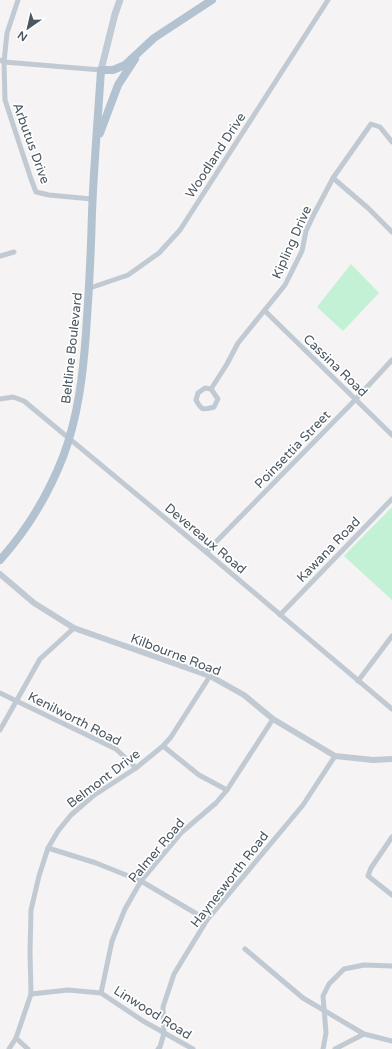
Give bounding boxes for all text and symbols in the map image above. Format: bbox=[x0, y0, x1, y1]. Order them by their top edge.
north arrow bbox=[8, 8, 48, 48]
text: N bbox=[15, 28, 30, 44]
street label: Arbutus Drive bbox=[9, 101, 53, 186]
street label: Woodland Drive bbox=[182, 110, 249, 201]
street label: Kipling Drive bbox=[269, 203, 315, 281]
street label: Beltline Boulevard bbox=[58, 292, 86, 405]
street label: Cassina Road bbox=[300, 331, 371, 400]
street label: Poinsettia Street bbox=[251, 407, 334, 492]
street label: Devereaux Road bbox=[161, 500, 249, 577]
street label: Kawana Road bbox=[294, 514, 364, 586]
street label: Kilbourne Road bbox=[128, 630, 223, 680]
street label: Kenilworth Road bbox=[25, 688, 124, 749]
street label: Belmont Drive bbox=[64, 746, 143, 812]
street label: Palmer Road bbox=[125, 815, 188, 886]
street label: Haynesworth Road bbox=[187, 828, 272, 931]
street label: Linwood Road bbox=[111, 983, 194, 1043]

